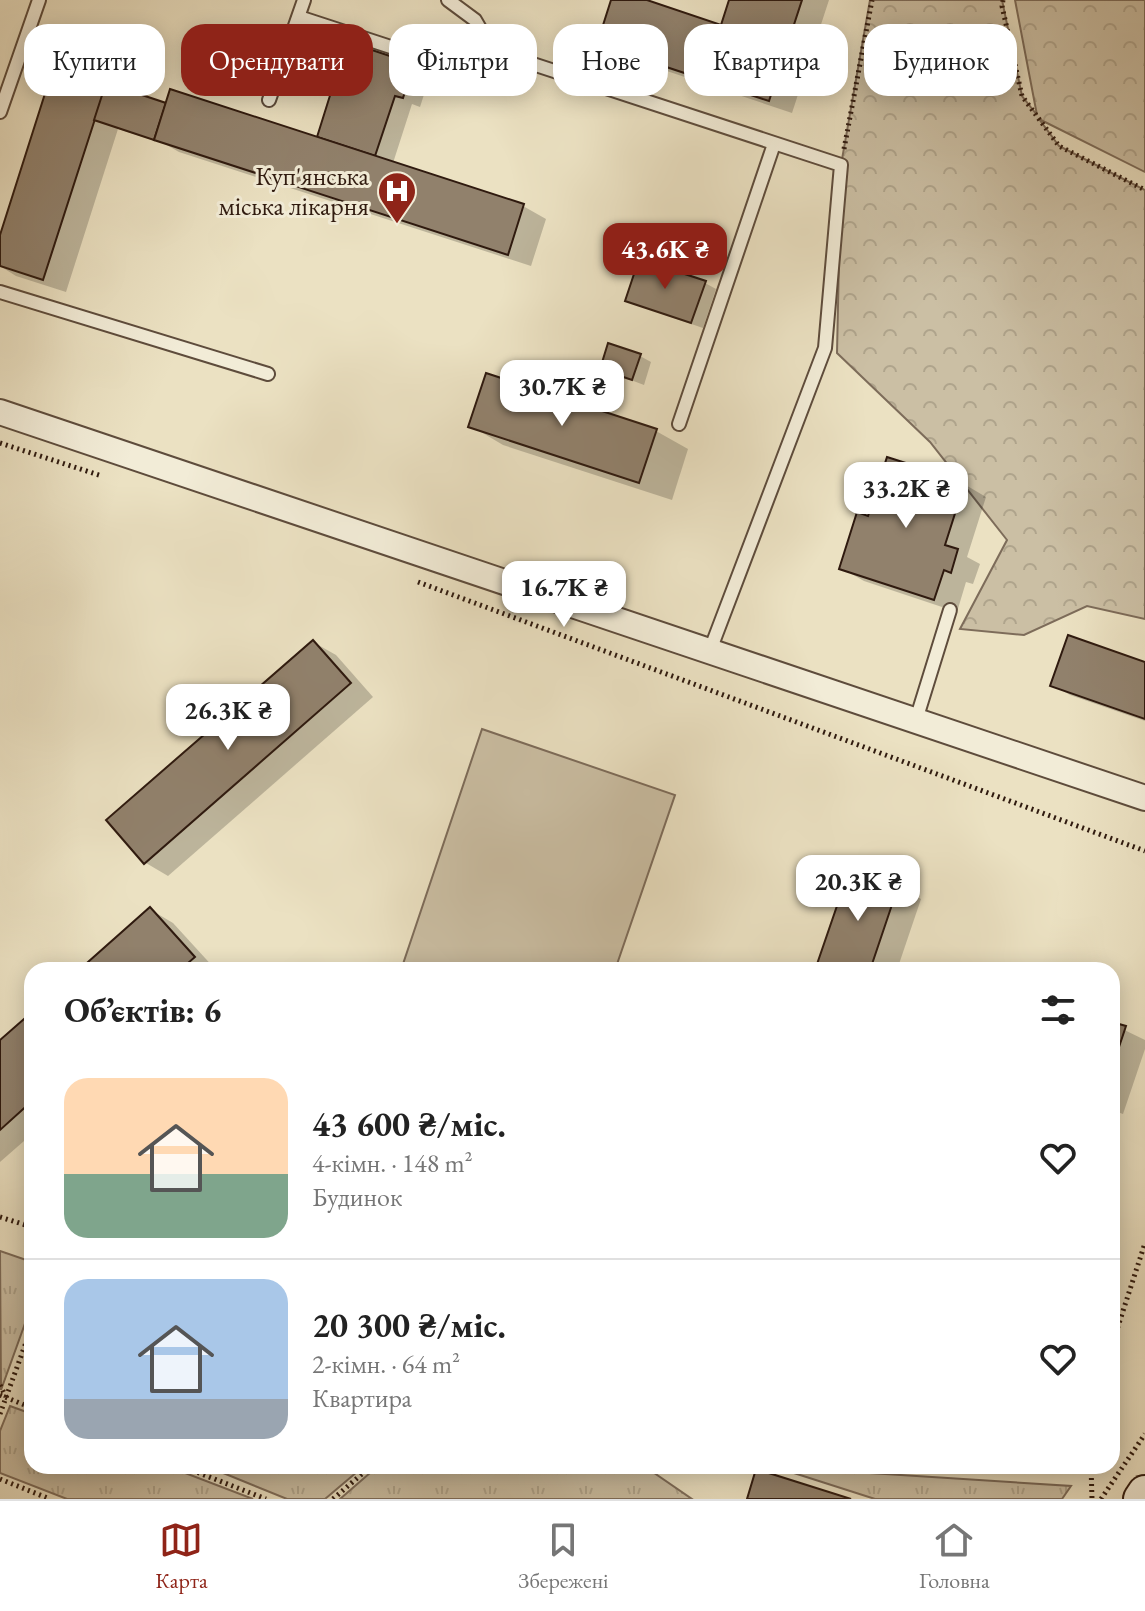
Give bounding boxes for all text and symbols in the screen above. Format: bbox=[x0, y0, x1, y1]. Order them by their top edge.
chip: Купити bbox=[24, 24, 165, 96]
chip: Орендувати bbox=[181, 24, 373, 96]
chip: Фільтри bbox=[389, 24, 537, 96]
chip: Нове bbox=[553, 24, 668, 96]
chip: Квартира bbox=[684, 24, 848, 96]
chip: Будинок bbox=[864, 24, 1017, 96]
place label: Куп'янська міська лікарня bbox=[219, 159, 370, 223]
hospital icon: Куп'янська міська лікарня bbox=[376, 170, 418, 225]
pin: 43.6K ₴ bbox=[591, 223, 739, 291]
text: 43.6K ₴ bbox=[621, 232, 709, 266]
pin: 30.7K ₴ bbox=[488, 360, 636, 428]
text: 30.7K ₴ bbox=[518, 369, 606, 403]
pin: 33.2K ₴ bbox=[832, 462, 980, 530]
text: 33.2K ₴ bbox=[862, 471, 950, 505]
pin: 16.7K ₴ bbox=[490, 561, 638, 629]
text: 16.7K ₴ bbox=[520, 570, 608, 604]
pin: 26.3K ₴ bbox=[154, 684, 302, 752]
text: 26.3K ₴ bbox=[184, 693, 272, 727]
pin: 20.3K ₴ bbox=[784, 855, 932, 923]
text: 20.3K ₴ bbox=[814, 864, 902, 898]
text: Об’єктів: 6 bbox=[64, 988, 221, 1032]
icon: filters bbox=[1036, 988, 1080, 1032]
text: 43 600 ₴/міс. bbox=[312, 1102, 506, 1146]
icon: home bbox=[128, 1110, 224, 1206]
icon: heart bbox=[1036, 1136, 1080, 1180]
text: 4-кімн. · 148 m² bbox=[312, 1146, 472, 1180]
text: Будинок bbox=[312, 1180, 402, 1214]
text: 20 300 ₴/міс. bbox=[312, 1303, 506, 1347]
icon: home bbox=[128, 1311, 224, 1407]
icon: heart bbox=[1036, 1337, 1080, 1381]
text: 2-кімн. · 64 m² bbox=[312, 1347, 460, 1381]
text: Квартира bbox=[312, 1381, 412, 1415]
tab: Карта bbox=[155, 1518, 208, 1595]
tab: Збережені bbox=[518, 1518, 609, 1595]
tab: Головна bbox=[919, 1518, 990, 1595]

